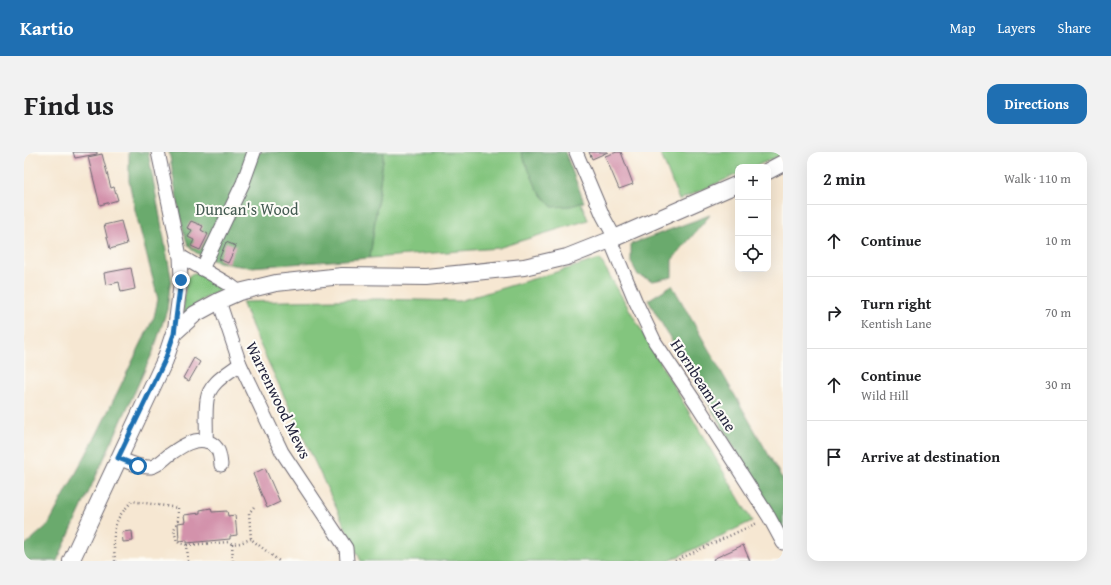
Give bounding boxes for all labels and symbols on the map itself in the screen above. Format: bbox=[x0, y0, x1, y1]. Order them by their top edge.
park label: Duncan's Wood bbox=[196, 197, 299, 221]
route end bbox=[172, 271, 190, 289]
street label: Hornbeam Lane bbox=[665, 334, 743, 436]
street label: Warrenwood Mews bbox=[240, 337, 318, 463]
route start bbox=[129, 457, 147, 475]

